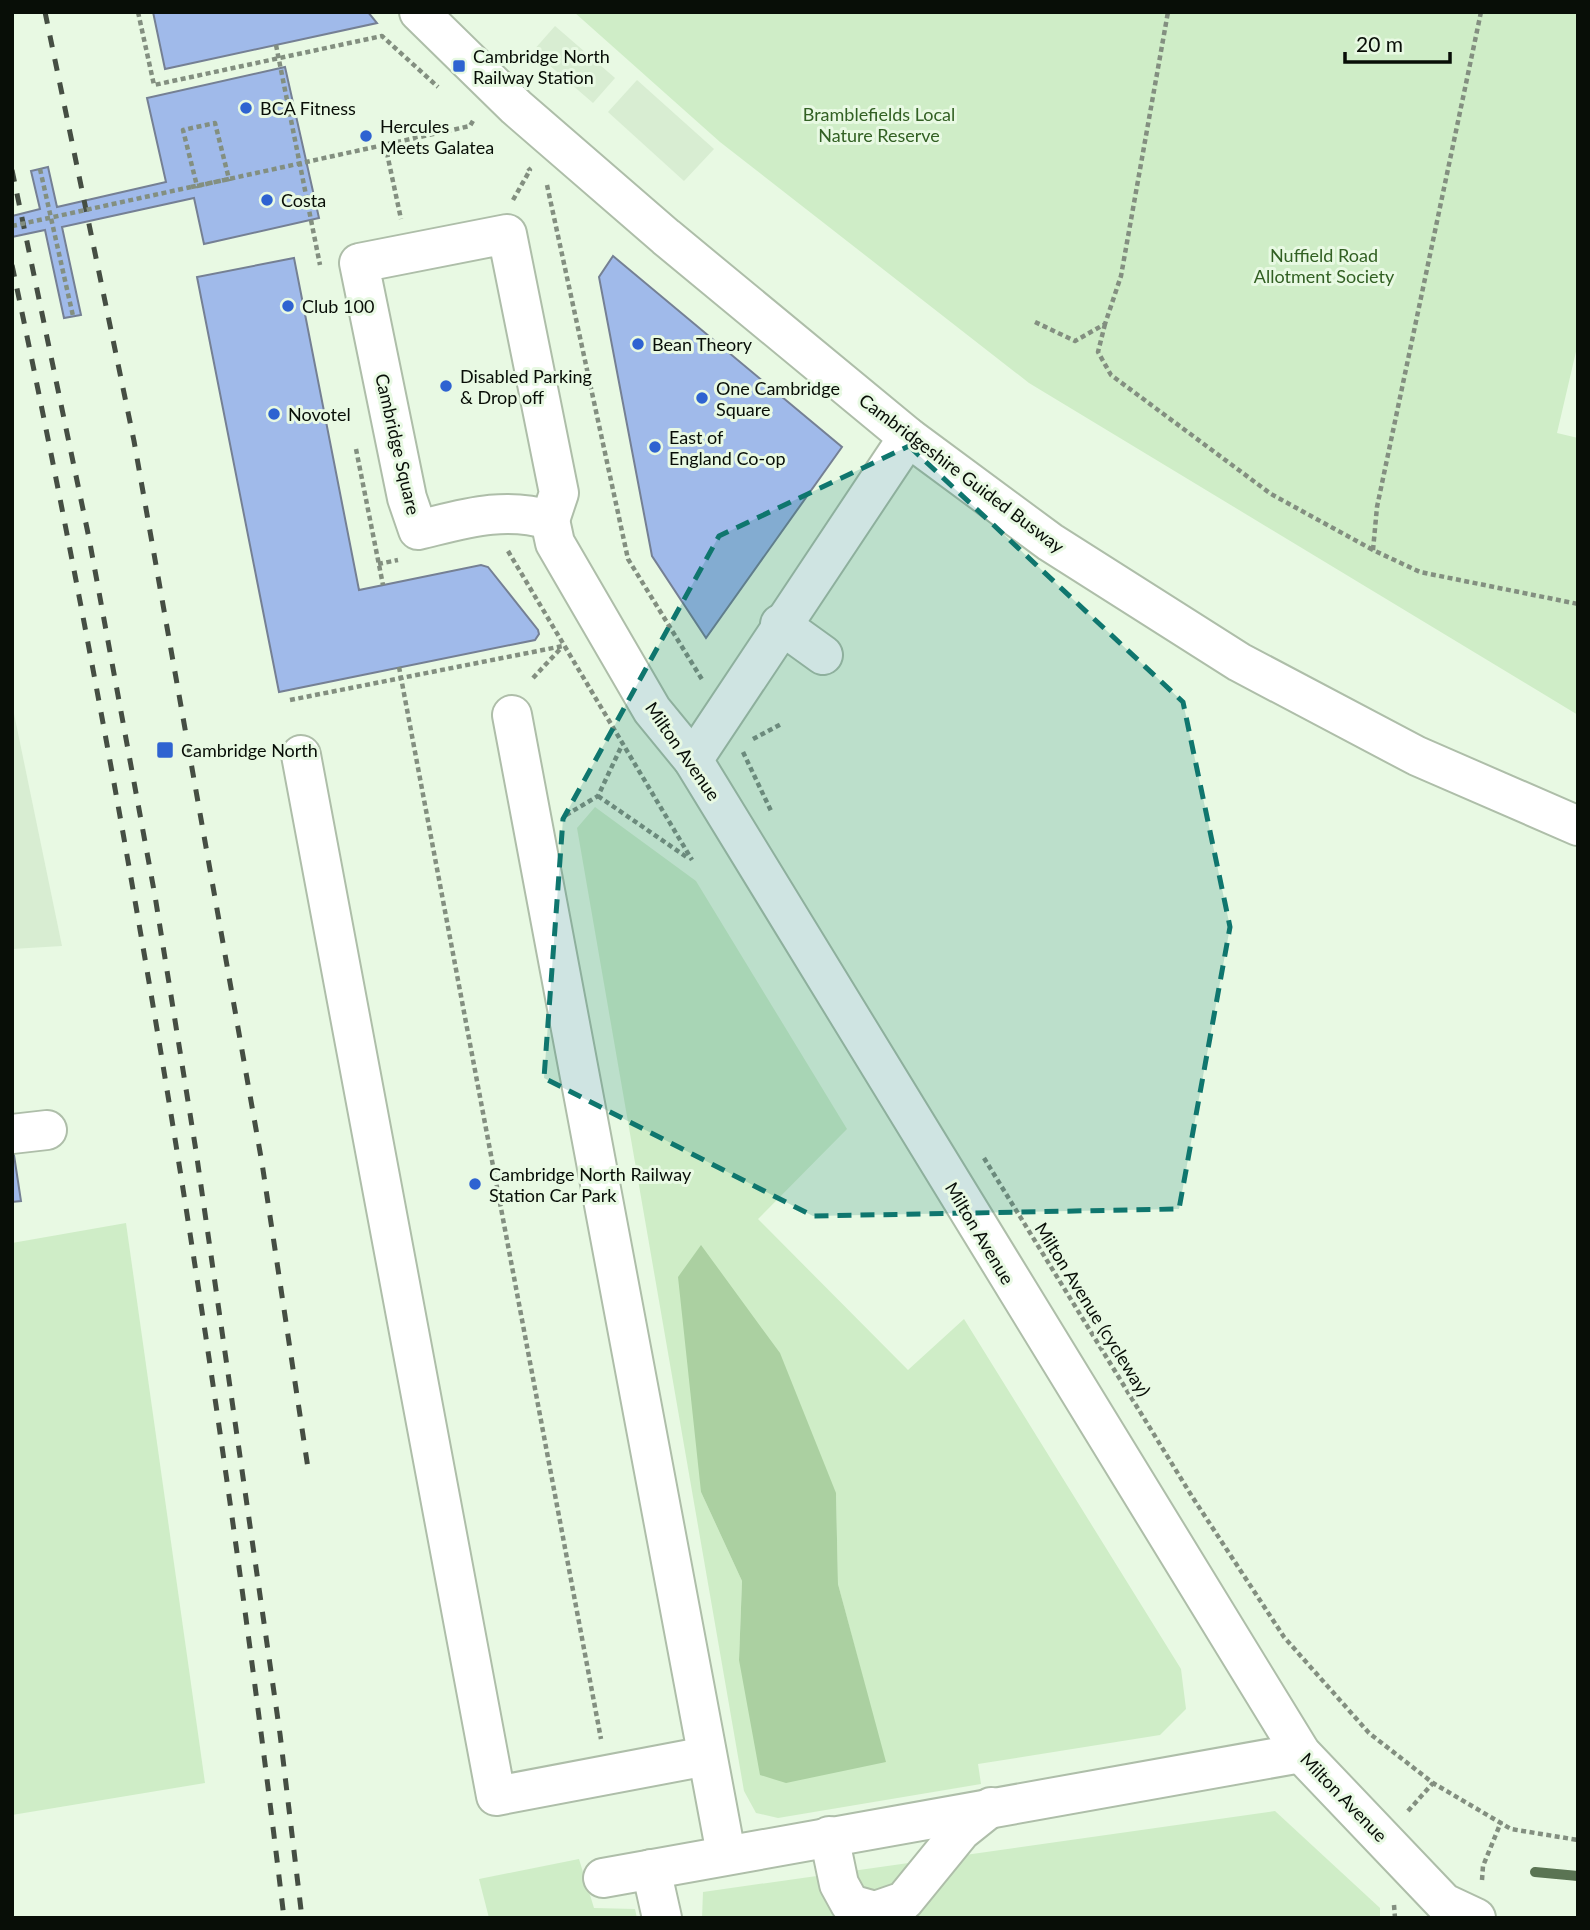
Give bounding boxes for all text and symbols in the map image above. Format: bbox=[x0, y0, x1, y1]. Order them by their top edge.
scale bar bbox=[1345, 21, 1450, 65]
text: 20 m bbox=[1356, 31, 1403, 56]
place label: Cambridge North Railway Station bbox=[473, 45, 610, 88]
marker: Cambridge North Railway Station bbox=[451, 58, 467, 74]
place label: BCA Fitness bbox=[260, 97, 356, 119]
marker: BCA Fitness bbox=[238, 100, 254, 116]
park label: Bramblefields Local Nature Reserve bbox=[803, 103, 955, 146]
place label: Hercules Meets Galatea bbox=[380, 115, 494, 158]
marker: Hercules Meets Galatea bbox=[358, 128, 374, 144]
place label: Costa bbox=[281, 189, 326, 211]
marker: Costa bbox=[259, 192, 275, 208]
park label: Nuffield Road Allotment Society bbox=[1254, 244, 1395, 287]
place label: Club 100 bbox=[302, 295, 374, 317]
marker: Club 100 bbox=[280, 298, 296, 314]
place label: Bean Theory bbox=[652, 333, 753, 355]
marker: Bean Theory bbox=[630, 336, 646, 352]
place label: Disabled Parking & Drop off bbox=[460, 365, 592, 408]
street label: Cambridge Square bbox=[371, 371, 425, 517]
place label: One Cambridge Square bbox=[716, 377, 840, 420]
marker: Disabled Parking & Drop off bbox=[438, 378, 454, 394]
street label: Cambridgeshire Guided Busway bbox=[855, 389, 1069, 558]
marker: One Cambridge Square bbox=[694, 390, 710, 406]
place label: Novotel bbox=[288, 403, 351, 425]
marker: Novotel bbox=[266, 406, 282, 422]
place label: East of England Co-op bbox=[669, 426, 786, 469]
marker: East of England Co-op bbox=[647, 439, 663, 455]
street label: Milton Avenue bbox=[641, 697, 725, 805]
place label: Cambridge North bbox=[181, 739, 318, 761]
marker: Cambridge North bbox=[155, 740, 175, 760]
place label: Cambridge North Railway Station Car Park bbox=[489, 1163, 692, 1206]
marker: Cambridge North Railway Station Car Park bbox=[467, 1176, 483, 1192]
street label: Milton Avenue bbox=[941, 1178, 1019, 1288]
street label: Milton Avenue (cycleway) bbox=[1031, 1218, 1155, 1400]
street label: Milton Avenue bbox=[1296, 1748, 1392, 1846]

